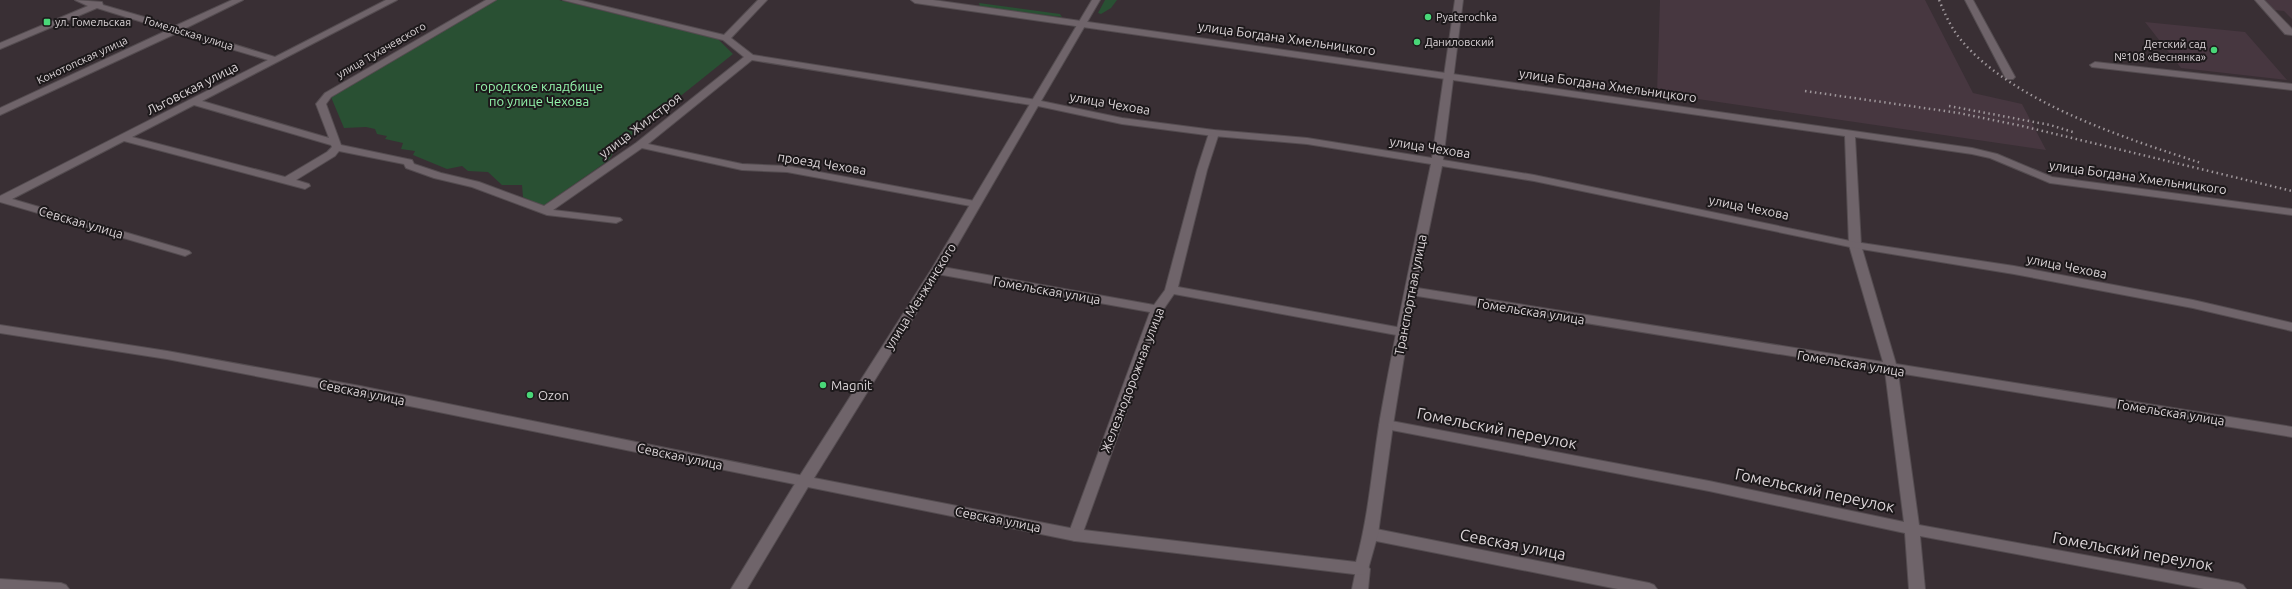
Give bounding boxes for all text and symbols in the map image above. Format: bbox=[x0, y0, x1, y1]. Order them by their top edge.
place label: Pyaterochka bbox=[1436, 11, 1497, 23]
marker: Pyaterochka bbox=[1423, 12, 1433, 22]
street label: Гомельская улица bbox=[143, 14, 235, 52]
place label: ул. Гомельская bbox=[55, 16, 131, 28]
marker: ул. Гомельская bbox=[42, 17, 52, 27]
street label: улица Богдана Хмельницкого bbox=[1197, 19, 1377, 57]
street label: улица Тухачевского bbox=[334, 20, 428, 80]
street label: Конотопская улица bbox=[35, 34, 129, 86]
place label: Даниловский bbox=[1425, 36, 1494, 48]
marker: Даниловский bbox=[1412, 37, 1422, 47]
place label: Детский сад №108 «Веснянка» bbox=[2114, 38, 2207, 63]
marker: Детский сад №108 «Веснянка» bbox=[2209, 45, 2219, 55]
street label: Льговская улица bbox=[144, 59, 240, 117]
street label: улица Богдана Хмельницкого bbox=[1518, 66, 1698, 104]
park label: городское кладбище по улице Чехова bbox=[475, 79, 603, 108]
street label: улица Чехова bbox=[1069, 89, 1151, 117]
street label: улица Жилстроя bbox=[596, 90, 684, 160]
street label: улица Чехова bbox=[1389, 134, 1471, 160]
street label: проезд Чехова bbox=[777, 149, 867, 177]
street label: улица Богдана Хмельницкого bbox=[2048, 158, 2228, 196]
street label: улица Чехова bbox=[1708, 192, 1790, 222]
street label: Севская улица bbox=[37, 203, 125, 241]
street label: Транспортная улица bbox=[1391, 233, 1429, 357]
street label: улица Менжинского bbox=[882, 240, 958, 352]
street label: улица Чехова bbox=[2026, 251, 2108, 281]
street label: Гомельская улица bbox=[992, 274, 1102, 306]
street label: Гомельская улица bbox=[1476, 296, 1586, 326]
street label: Железнодорожная улица bbox=[1098, 306, 1166, 454]
street label: Гомельская улица bbox=[1796, 348, 1906, 378]
street label: Севская улица bbox=[318, 377, 406, 407]
place label: Magnit bbox=[831, 378, 872, 392]
marker: Magnit bbox=[818, 380, 828, 390]
place label: Ozon bbox=[538, 388, 569, 402]
marker: Ozon bbox=[525, 390, 535, 400]
street label: Гомельская улица bbox=[2116, 397, 2226, 427]
street label: Гомельский переулок bbox=[1415, 404, 1579, 452]
street label: Севская улица bbox=[636, 440, 724, 472]
street label: Гомельский переулок bbox=[1734, 464, 1896, 516]
street label: Севская улица bbox=[954, 504, 1042, 534]
street label: Севская улица bbox=[1459, 525, 1567, 563]
street label: Гомельский переулок bbox=[2051, 528, 2215, 574]

